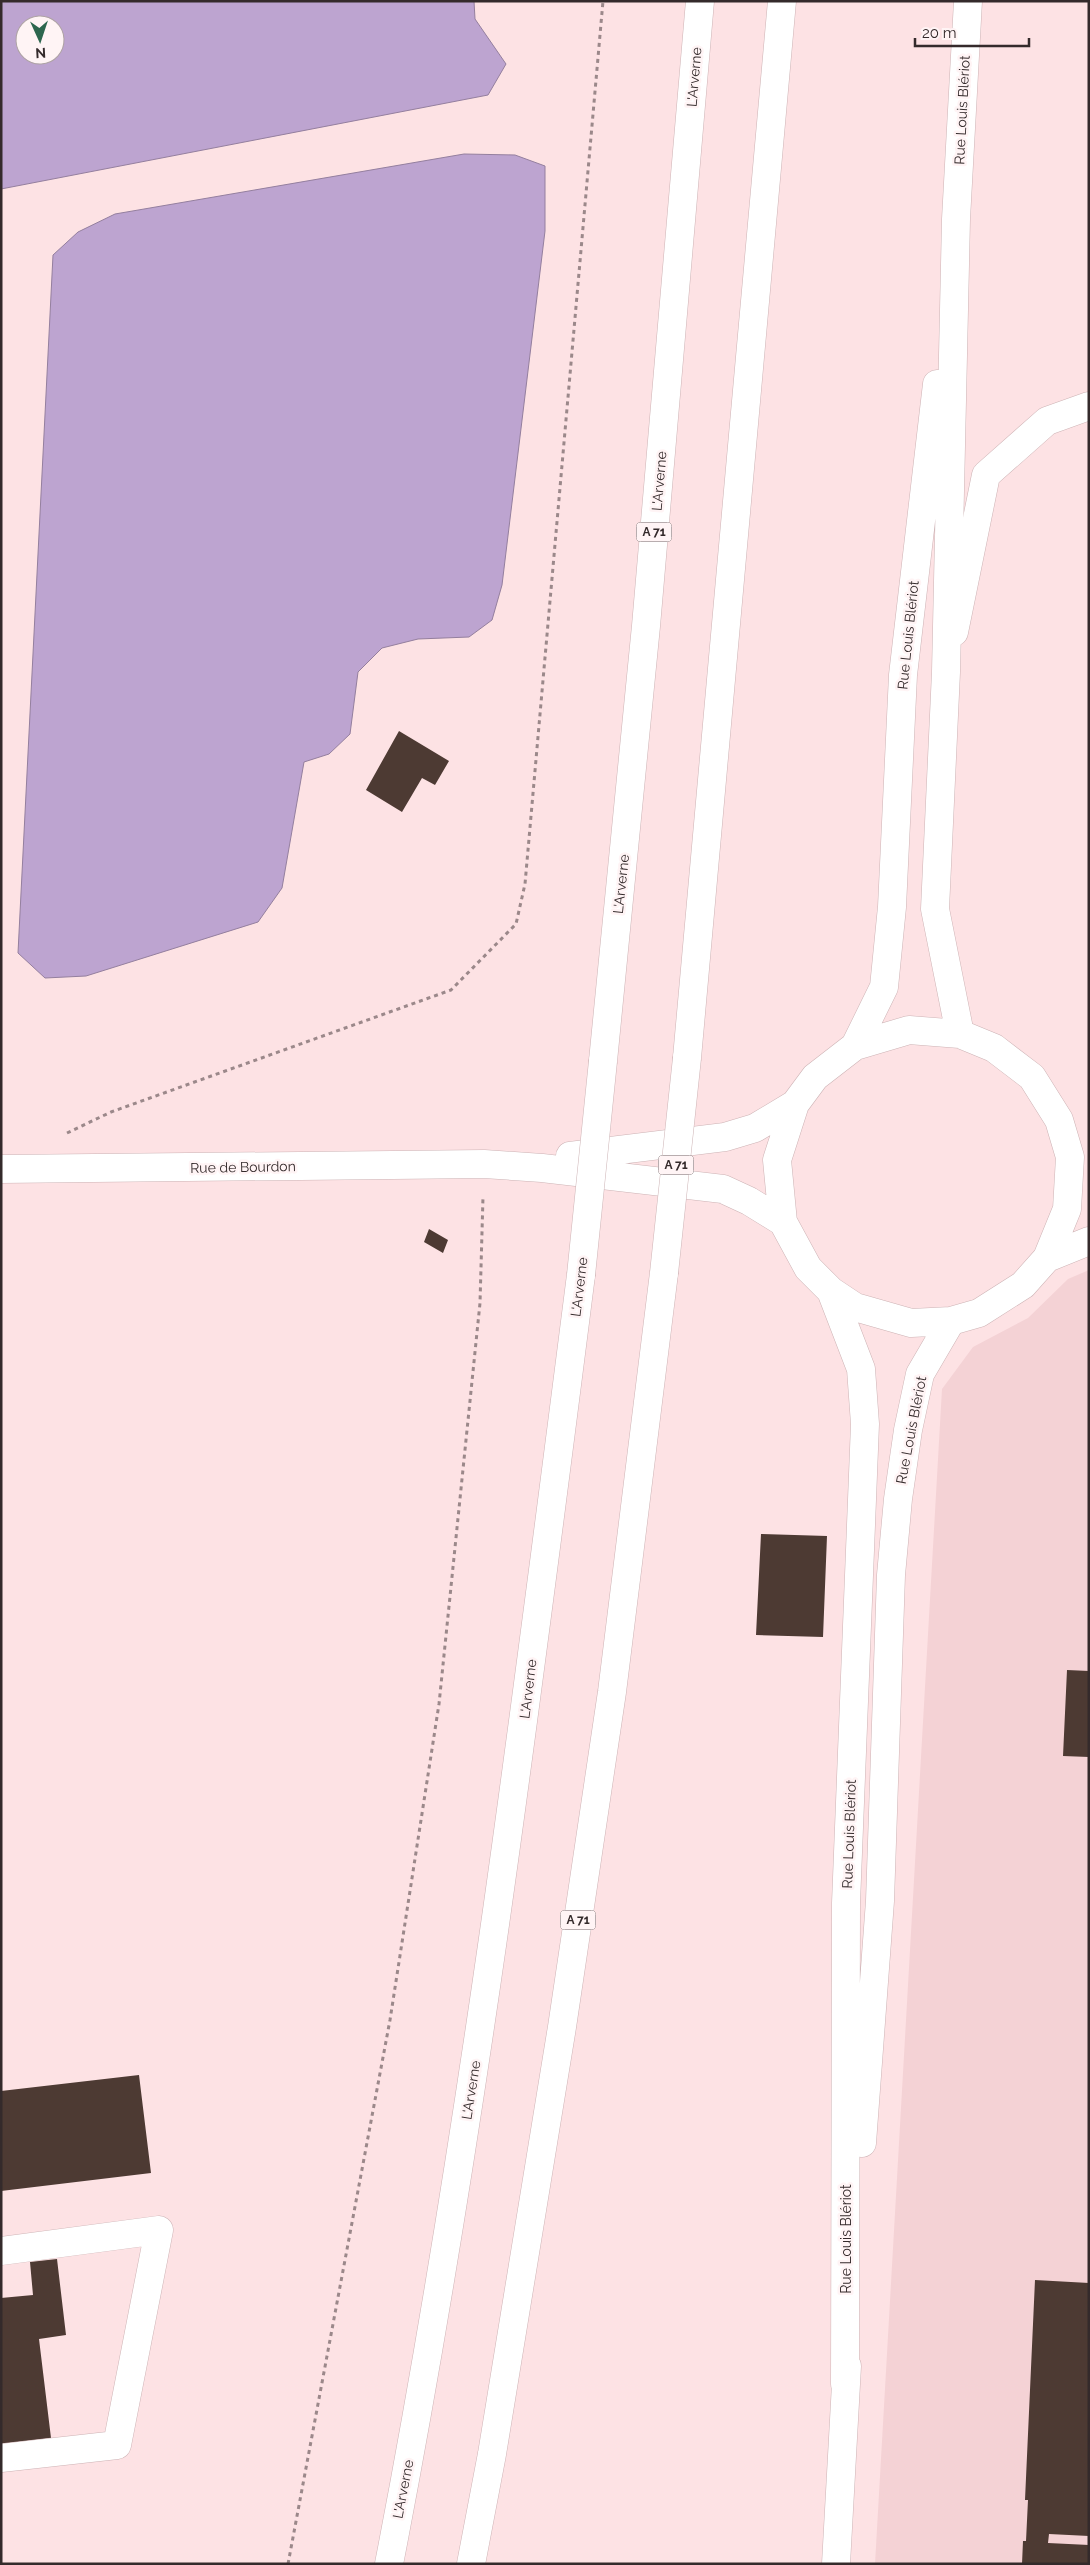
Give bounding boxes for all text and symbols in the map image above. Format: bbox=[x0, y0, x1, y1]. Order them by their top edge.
north arrow bbox=[15, 15, 65, 65]
scale bar bbox=[915, 15, 1029, 47]
text: 20 m bbox=[922, 24, 957, 42]
text: N bbox=[35, 45, 46, 61]
street label: L'Arverne bbox=[683, 47, 705, 107]
street label: Rue Louis Blériot bbox=[951, 55, 973, 165]
street label: L'Arverne bbox=[648, 451, 670, 511]
road number: A 71 bbox=[636, 522, 672, 542]
street label: Rue Louis Blériot bbox=[894, 579, 922, 690]
street label: L'Arverne bbox=[610, 853, 632, 915]
road number: A 71 bbox=[658, 1156, 694, 1174]
street label: Rue de Bourdon bbox=[190, 1158, 296, 1176]
street label: L'Arverne bbox=[567, 1256, 591, 1318]
street label: Rue Louis Blériot bbox=[893, 1374, 929, 1485]
street label: L'Arverne bbox=[516, 1658, 540, 1720]
street label: Rue Louis Blériot bbox=[839, 1779, 859, 1889]
road number: A 71 bbox=[560, 1910, 596, 1930]
street label: L'Arverne bbox=[458, 2059, 484, 2121]
street label: Rue Louis Blériot bbox=[838, 2184, 854, 2294]
street label: L'Arverne bbox=[389, 2458, 417, 2520]

